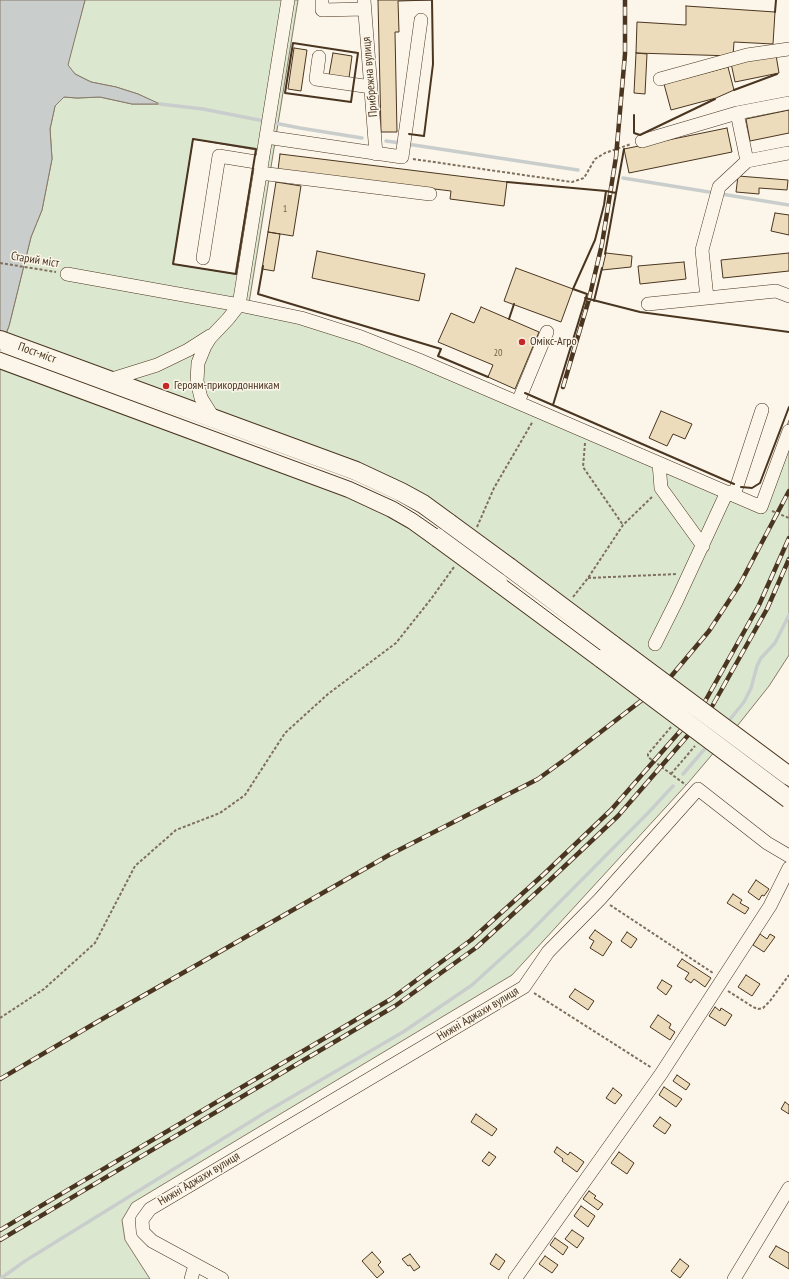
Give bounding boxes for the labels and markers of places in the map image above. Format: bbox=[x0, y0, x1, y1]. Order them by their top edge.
place label: Омiкс-Агро bbox=[530, 335, 577, 349]
marker: Омiкс-Агро bbox=[517, 337, 527, 347]
place label: Героям-прикордонникам bbox=[174, 379, 279, 393]
marker: Героям-прикордонникам bbox=[161, 381, 171, 391]

